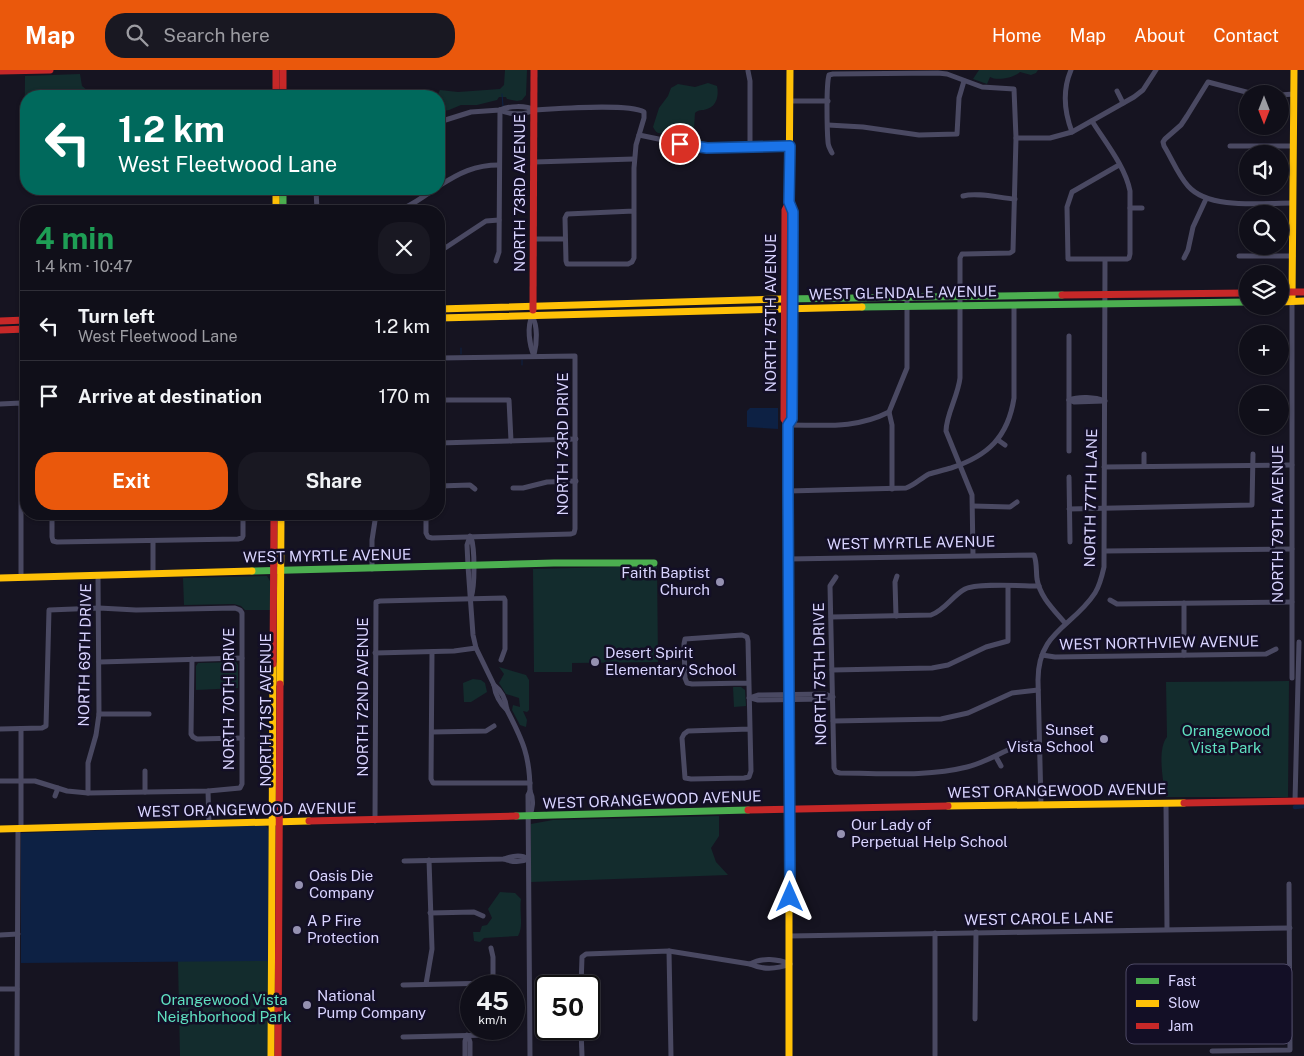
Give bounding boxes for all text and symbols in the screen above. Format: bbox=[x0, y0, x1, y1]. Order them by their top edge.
search box bbox=[105, 13, 455, 58]
text: Map bbox=[25, 21, 75, 49]
icon: search bbox=[123, 21, 151, 49]
text: Search here bbox=[163, 24, 270, 46]
text: Home bbox=[992, 25, 1042, 46]
text: Map bbox=[1070, 25, 1106, 46]
text: About bbox=[1134, 25, 1185, 46]
text: Contact bbox=[1213, 25, 1279, 46]
north arrow bbox=[1239, 85, 1289, 135]
map controls bbox=[1239, 85, 1289, 435]
text: 1.2 km bbox=[118, 109, 225, 150]
icon: left bbox=[35, 110, 100, 175]
street label: NORTH 73RD AVENUE bbox=[511, 114, 528, 272]
pin bbox=[659, 123, 701, 165]
icon: arrive bbox=[666, 130, 694, 158]
button: sound bbox=[1239, 145, 1289, 195]
text: West Fleetwood Lane bbox=[118, 151, 337, 177]
button: search bbox=[1239, 205, 1289, 255]
text: 4 min bbox=[35, 220, 114, 256]
button: close bbox=[378, 222, 430, 274]
street label: NORTH 75TH AVENUE bbox=[762, 234, 779, 392]
text: 1.4 km · 10:47 bbox=[35, 257, 133, 276]
button: layers bbox=[1239, 265, 1289, 315]
street label: WEST GLENDALE AVENUE bbox=[809, 282, 997, 303]
text: Turn left bbox=[78, 305, 155, 327]
icon: left bbox=[35, 312, 63, 340]
text: 1.2 km bbox=[375, 315, 430, 337]
button: + bbox=[1239, 325, 1289, 375]
text: West Fleetwood Lane bbox=[78, 327, 237, 346]
street label: NORTH 73RD DRIVE bbox=[554, 373, 571, 515]
icon: arrive bbox=[35, 382, 63, 410]
text: Arrive at destination bbox=[78, 385, 262, 407]
text: 170 m bbox=[379, 385, 430, 407]
button: − bbox=[1239, 385, 1289, 435]
street label: NORTH 77TH LANE bbox=[1081, 428, 1100, 568]
street label: NORTH 79TH AVENUE bbox=[1269, 445, 1286, 603]
button: Exit bbox=[35, 452, 228, 510]
button: Share bbox=[238, 452, 430, 510]
street label: WEST MYRTLE AVENUE bbox=[827, 533, 995, 552]
street label: WEST MYRTLE AVENUE bbox=[243, 546, 411, 565]
place label: Faith Baptist Church bbox=[621, 564, 710, 598]
marker: Faith Baptist Church bbox=[714, 576, 726, 588]
street label: NORTH 69TH DRIVE bbox=[75, 583, 94, 727]
street label: NORTH 75TH DRIVE bbox=[810, 602, 829, 746]
street label: NORTH 72ND AVENUE bbox=[354, 617, 371, 777]
street label: NORTH 70TH DRIVE bbox=[220, 628, 237, 770]
street label: WEST NORTHVIEW AVENUE bbox=[1059, 632, 1259, 653]
street label: NORTH 71ST AVENUE bbox=[257, 633, 274, 787]
place label: Desert Spirit Elementary School bbox=[605, 644, 737, 678]
marker: Desert Spirit Elementary School bbox=[589, 656, 601, 668]
place label: Sunset Vista School bbox=[1007, 721, 1094, 755]
park label: Orangewood Vista Park bbox=[1182, 722, 1270, 756]
marker: Sunset Vista School bbox=[1098, 733, 1110, 745]
street label: WEST ORANGEWOOD AVENUE bbox=[947, 780, 1167, 801]
street label: WEST ORANGEWOOD AVENUE bbox=[542, 787, 762, 812]
street label: WEST ORANGEWOOD AVENUE bbox=[137, 799, 357, 820]
place label: Our Lady of Perpetual Help School bbox=[851, 816, 1008, 850]
marker: Our Lady of Perpetual Help School bbox=[835, 828, 847, 840]
place label: Oasis Die Company bbox=[309, 867, 374, 901]
position arrow bbox=[763, 870, 815, 922]
marker: Oasis Die Company bbox=[293, 879, 305, 891]
street label: WEST CAROLE LANE bbox=[964, 909, 1114, 928]
place label: A P Fire Protection bbox=[307, 912, 379, 946]
marker: A P Fire Protection bbox=[291, 924, 303, 936]
legend bbox=[1126, 964, 1292, 1044]
text: Fast bbox=[1168, 973, 1196, 989]
speed limit sign: 50 bbox=[535, 975, 600, 1040]
text: 45 bbox=[476, 986, 509, 1016]
place label: National Pump Company bbox=[317, 987, 426, 1021]
park label: Orangewood Vista Neighborhood Park bbox=[157, 991, 291, 1025]
text: Slow bbox=[1168, 995, 1200, 1011]
marker: National Pump Company bbox=[301, 999, 313, 1011]
text: km/h bbox=[478, 1013, 507, 1027]
text: Jam bbox=[1168, 1018, 1193, 1034]

